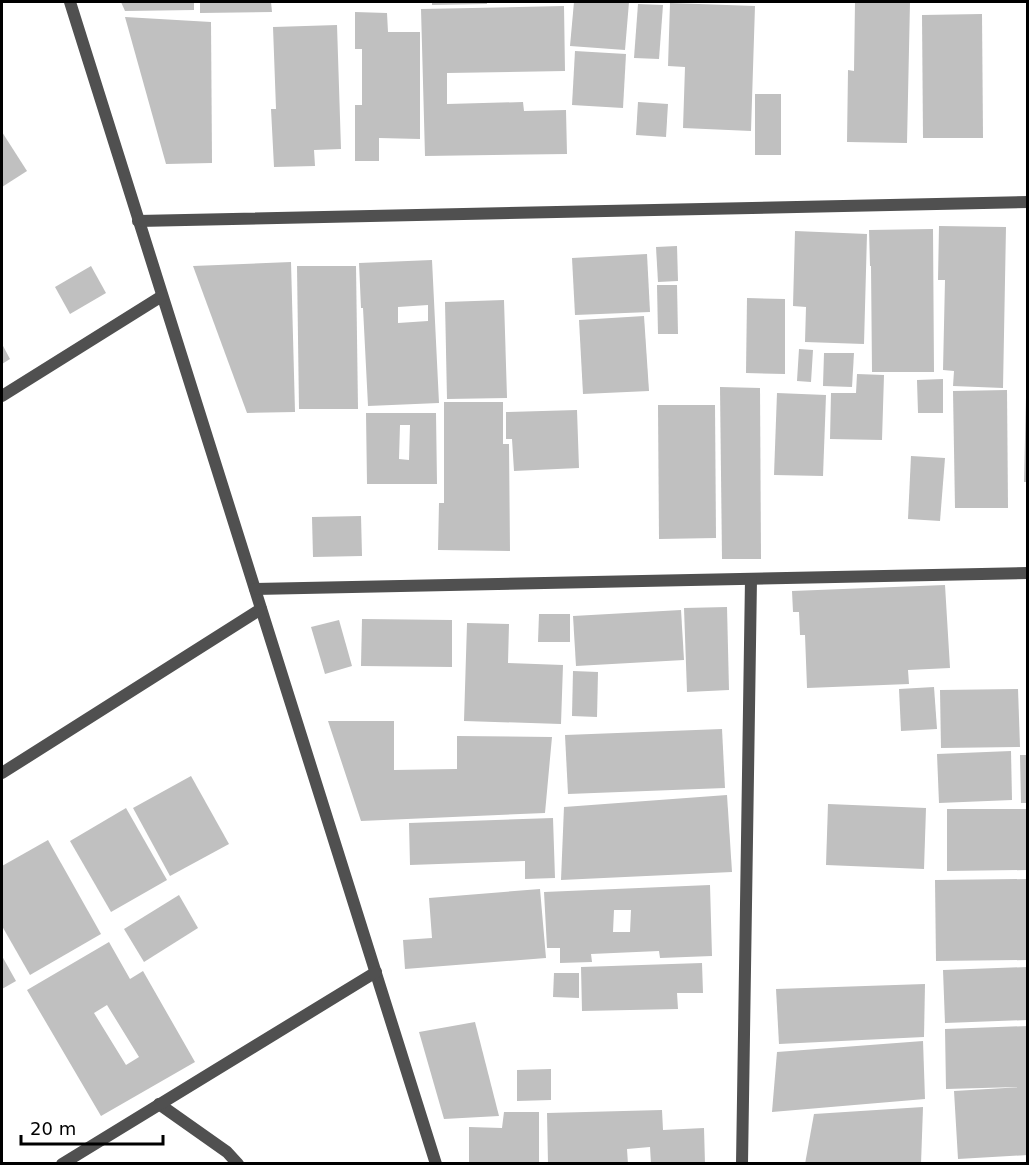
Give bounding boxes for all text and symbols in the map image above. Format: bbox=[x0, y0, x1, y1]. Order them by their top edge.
scale bar bbox=[21, 1108, 164, 1146]
text: 20 m bbox=[30, 1118, 76, 1139]

